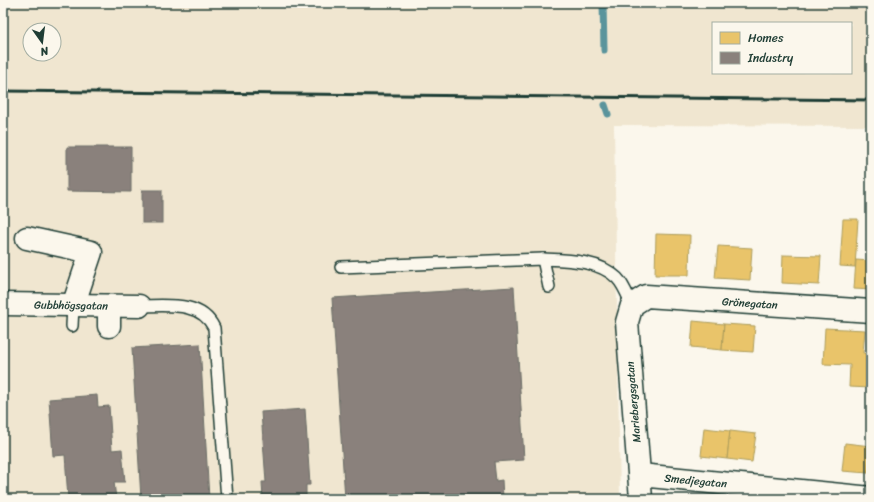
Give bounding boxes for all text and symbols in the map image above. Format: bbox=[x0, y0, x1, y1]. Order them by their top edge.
north arrow bbox=[22, 22, 62, 62]
legend bbox=[712, 22, 852, 74]
text: Homes bbox=[748, 27, 784, 49]
text: N bbox=[38, 41, 51, 61]
text: Industry bbox=[747, 47, 794, 69]
street label: Grönegatan bbox=[721, 292, 778, 315]
street label: Gubbhögsgatan bbox=[34, 295, 108, 316]
street label: Mariebergsgatan bbox=[620, 361, 647, 443]
street label: Smedjegatan bbox=[663, 468, 728, 494]

